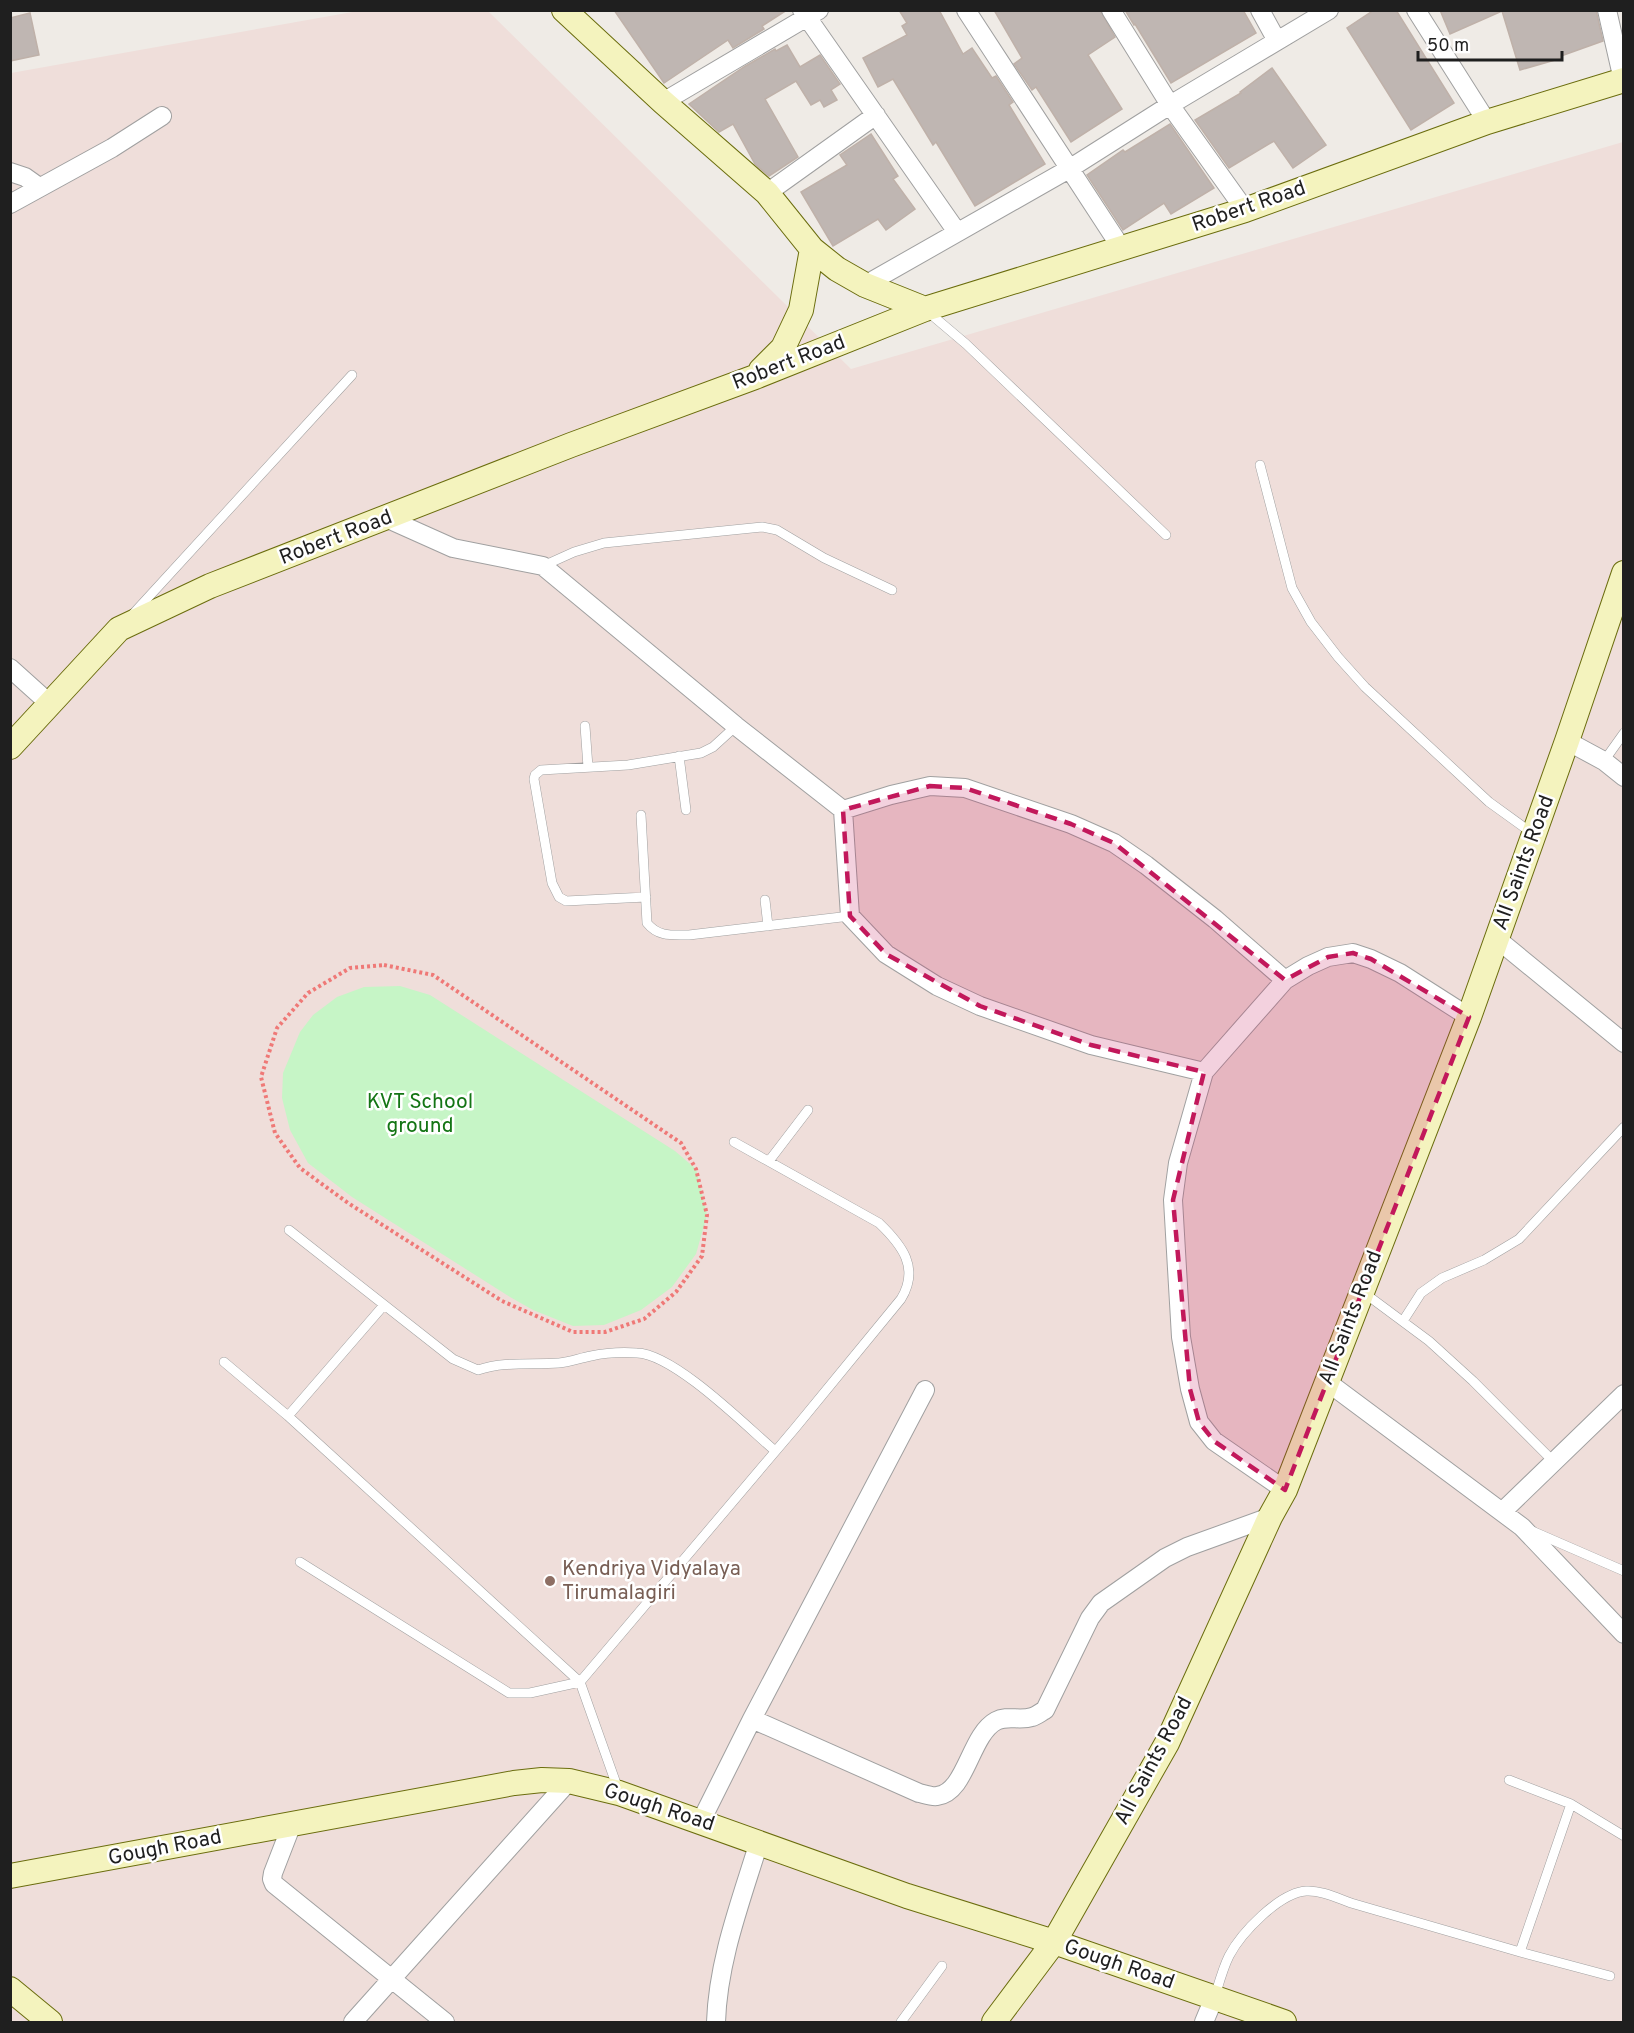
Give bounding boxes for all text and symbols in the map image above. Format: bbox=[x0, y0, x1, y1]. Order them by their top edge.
scale bar bbox=[1418, 24, 1562, 62]
text: 50 m bbox=[1427, 35, 1469, 58]
street label: Robert Road bbox=[1188, 175, 1310, 239]
street label: Robert Road bbox=[729, 329, 849, 397]
street label: Robert Road bbox=[276, 504, 396, 572]
street label: All Saints Road bbox=[1487, 792, 1561, 934]
park label: KVT School ground bbox=[367, 1089, 473, 1140]
street label: All Saints Road bbox=[1313, 1247, 1389, 1389]
place label: Kendriya Vidyalaya Tirumalagiri bbox=[562, 1556, 741, 1607]
marker: Kendriya Vidyalaya Tirumalagiri bbox=[543, 1574, 557, 1588]
street label: All Saints Road bbox=[1109, 1692, 1199, 1830]
street label: Gough Road bbox=[600, 1777, 718, 1839]
street label: Gough Road bbox=[106, 1824, 224, 1872]
street label: Gough Road bbox=[1060, 1934, 1178, 1996]

